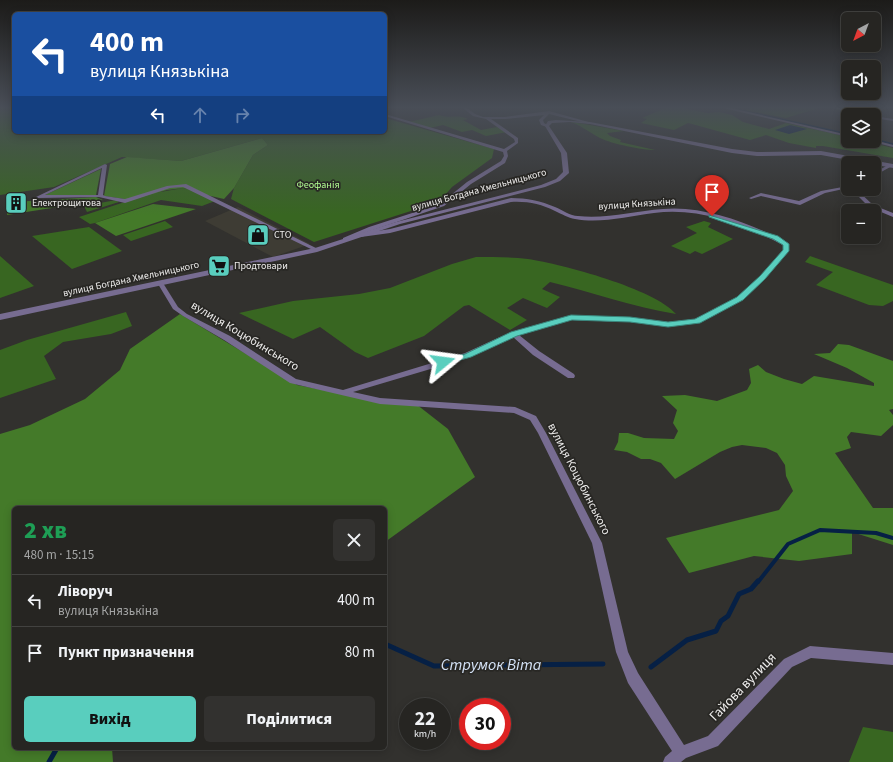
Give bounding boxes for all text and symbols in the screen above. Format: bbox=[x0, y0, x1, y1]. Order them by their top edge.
north arrow bbox=[841, 12, 881, 52]
map controls bbox=[841, 12, 881, 244]
text: 400 m bbox=[90, 22, 164, 62]
icon: left bbox=[24, 28, 76, 80]
text: вулиця Князькіна bbox=[90, 59, 229, 84]
button: sound bbox=[841, 60, 881, 100]
icon: left bbox=[147, 104, 169, 126]
icon: ahead bbox=[189, 104, 211, 126]
icon: right bbox=[231, 104, 253, 126]
button: layers bbox=[841, 108, 881, 148]
button: + bbox=[841, 156, 881, 196]
street label: вулиця Богдана Хмельницького bbox=[410, 165, 548, 215]
pin bbox=[695, 175, 729, 216]
park label: Феофанія bbox=[296, 178, 340, 192]
icon: arrive bbox=[701, 181, 723, 203]
building icon: Електрощитова bbox=[3, 190, 29, 216]
street label: вулиця Князькіна bbox=[598, 194, 676, 214]
place label: Електрощитова bbox=[32, 196, 101, 210]
button: − bbox=[841, 204, 881, 244]
shop icon: СТО bbox=[245, 222, 271, 248]
place label: СТО bbox=[274, 228, 292, 242]
supermarket icon: Продтовари bbox=[206, 253, 232, 279]
street label: вулиця Богдана Хмельницького bbox=[62, 258, 200, 300]
place label: Продтовари bbox=[234, 259, 288, 273]
street label: вулиця Коцюбинського bbox=[188, 297, 302, 375]
position arrow bbox=[422, 341, 464, 383]
street label: вулиця Коцюбинського bbox=[543, 420, 615, 538]
text: 2 хв bbox=[24, 513, 67, 548]
button: close bbox=[333, 519, 375, 561]
text: 480 m · 15:15 bbox=[24, 546, 94, 564]
text: Ліворуч bbox=[58, 581, 113, 602]
icon: left bbox=[24, 590, 46, 612]
text: 400 m bbox=[337, 590, 375, 611]
text: вулиця Князькіна bbox=[58, 602, 159, 620]
icon: arrive bbox=[24, 642, 46, 664]
text: Пункт призначення bbox=[58, 642, 194, 663]
text: 80 m bbox=[345, 642, 375, 663]
street label: Гайова вулиця bbox=[705, 648, 781, 726]
water label: Струмок Віта bbox=[441, 654, 542, 676]
button: Вихід bbox=[24, 696, 196, 742]
button: Поділитися bbox=[204, 696, 375, 742]
speed limit sign: 30 bbox=[459, 698, 511, 750]
text: 22 bbox=[414, 705, 436, 733]
text: km/h bbox=[414, 727, 436, 741]

